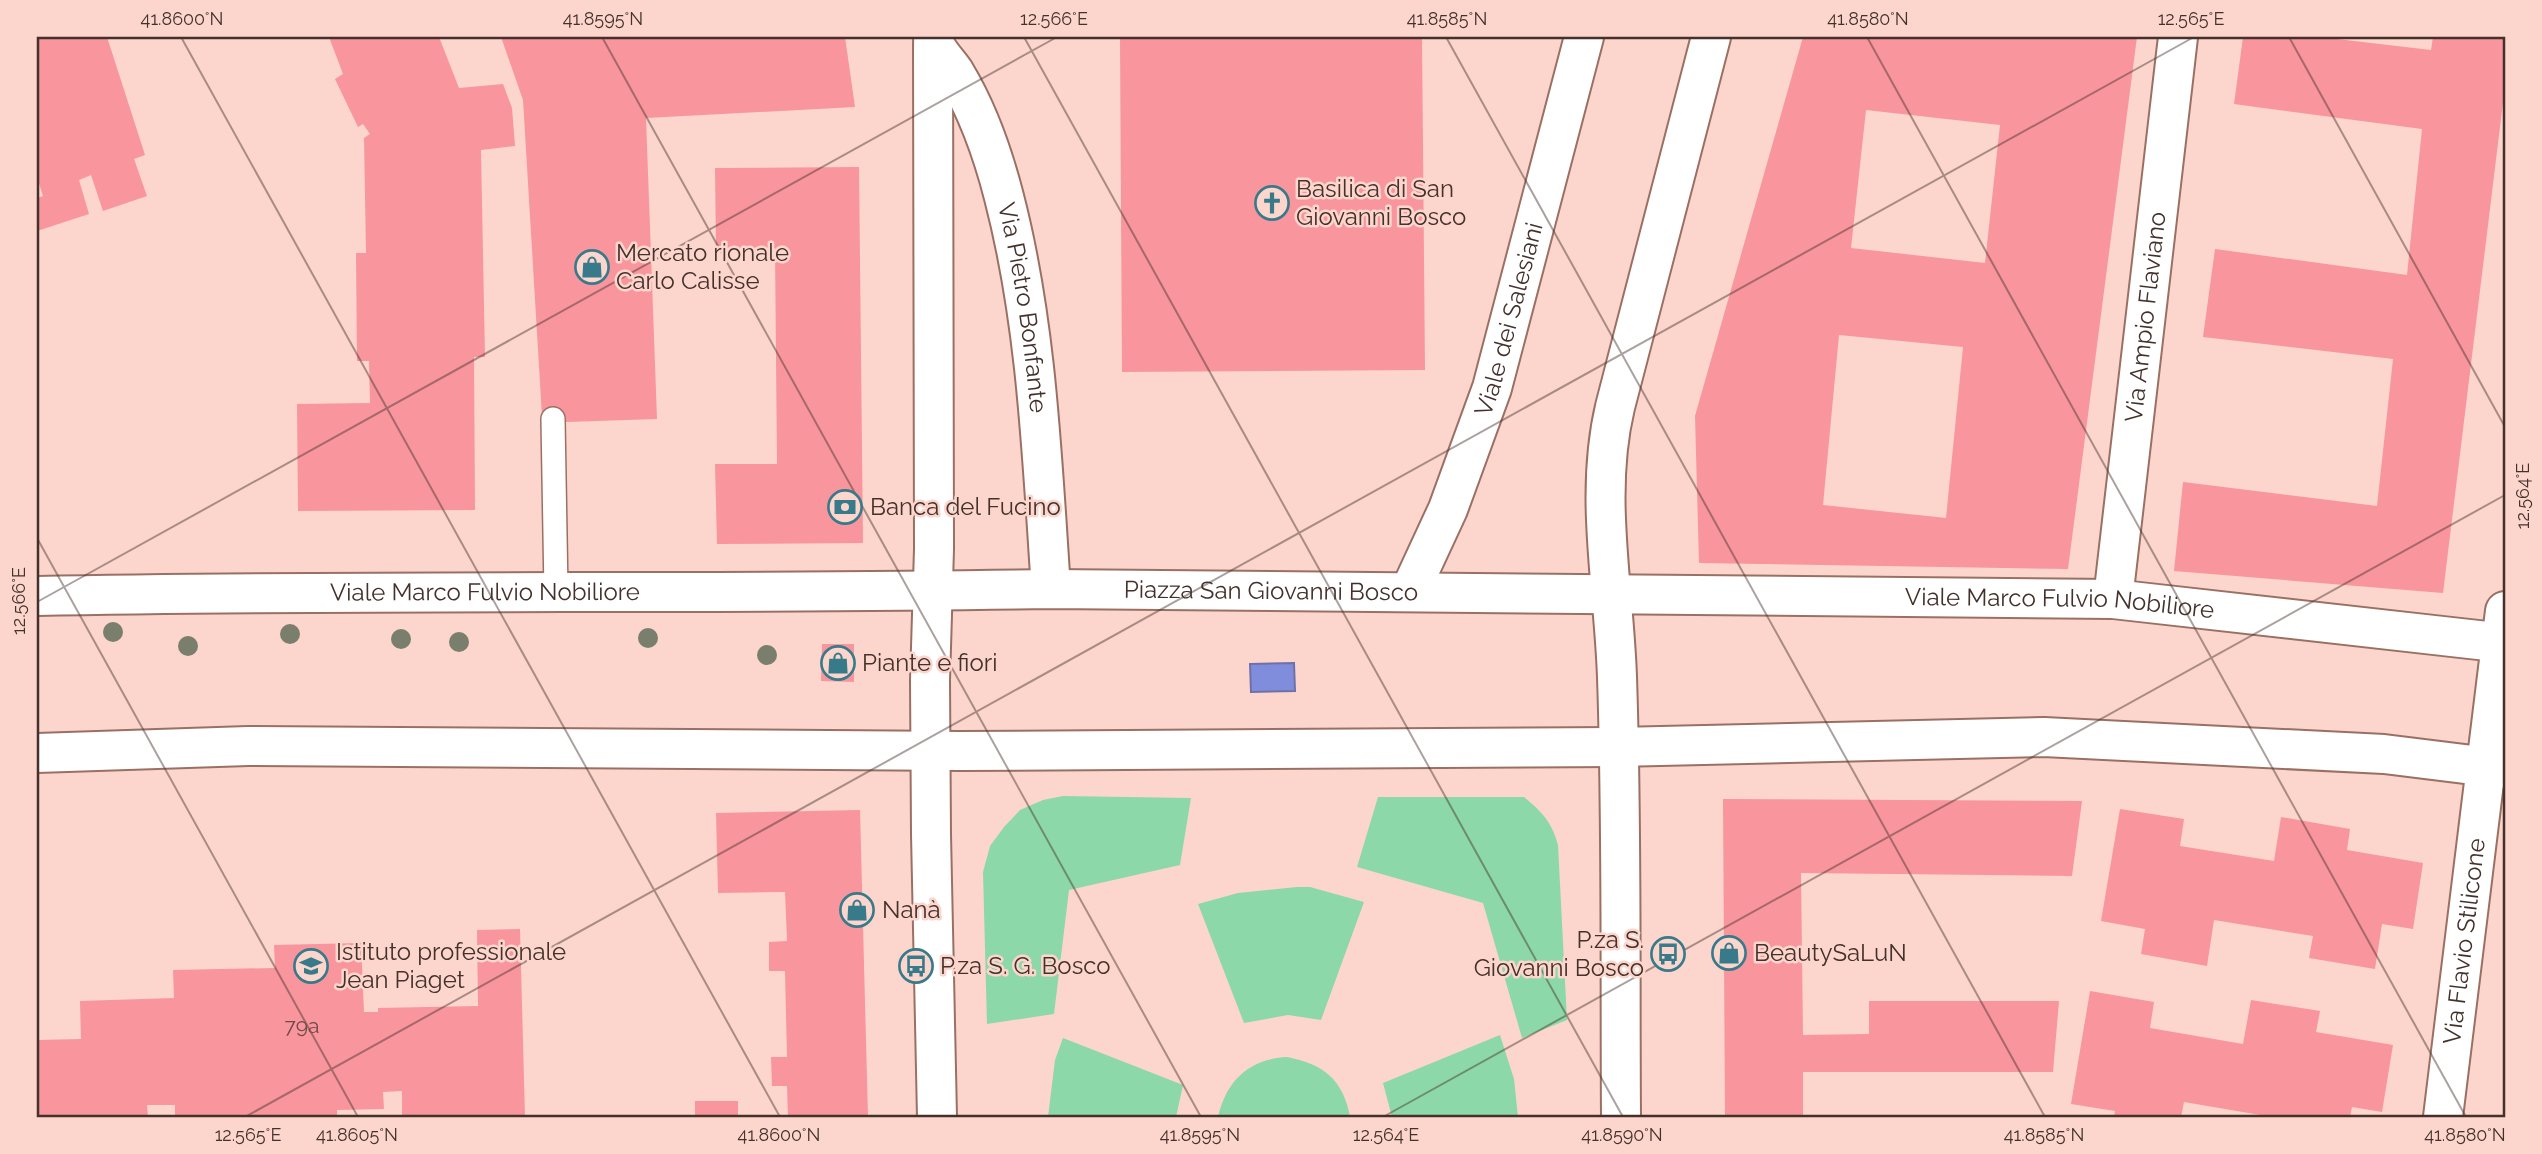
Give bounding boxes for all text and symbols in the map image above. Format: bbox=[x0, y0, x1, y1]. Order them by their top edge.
text: 41.8600°N bbox=[141, 8, 223, 29]
text: 41.8595°N bbox=[563, 8, 643, 29]
text: 12.566°E bbox=[1020, 8, 1088, 29]
text: 41.8585°N bbox=[1407, 8, 1487, 29]
text: 41.8580°N bbox=[1827, 8, 1909, 29]
text: 12.565°E bbox=[2158, 8, 2224, 29]
place label: Basilica di San Giovanni Bosco bbox=[1296, 174, 1466, 231]
church icon: Basilica di San Giovanni Bosco bbox=[1253, 184, 1291, 222]
street label: Via Pietro Bonfante bbox=[992, 200, 1053, 414]
street label: Via Ampio Flaviano bbox=[2119, 210, 2172, 424]
street label: Viale dei Salesiani bbox=[1468, 219, 1549, 420]
place label: Mercato rionale Carlo Calisse bbox=[616, 238, 789, 295]
shop icon: Mercato rionale Carlo Calisse bbox=[573, 248, 611, 286]
text: 12.564°E bbox=[2512, 463, 2533, 529]
bank icon: Banca del Fucino bbox=[826, 488, 864, 526]
place label: Banca del Fucino bbox=[870, 492, 1061, 521]
text: 12.566°E bbox=[8, 567, 29, 635]
street label: Piazza San Giovanni Bosco bbox=[1124, 575, 1418, 606]
street label: Viale Marco Fulvio Nobiliore bbox=[330, 577, 640, 607]
street label: Viale Marco Fulvio Nobiliore bbox=[1905, 582, 2216, 624]
shop icon: Piante e fiori bbox=[819, 644, 857, 682]
place label: Piante e fiori bbox=[862, 648, 997, 677]
street label: Via Flavio Stilicone bbox=[2437, 837, 2491, 1046]
shop icon: Nanà bbox=[838, 891, 876, 929]
place label: Nanà bbox=[882, 895, 941, 924]
place label: P.za S. Giovanni Bosco bbox=[1474, 925, 1644, 982]
shop icon: BeautySaLuN bbox=[1710, 934, 1748, 972]
bus stop icon: P.za S. Giovanni Bosco bbox=[1649, 935, 1687, 973]
place label: Istituto professionale Jean Piaget bbox=[336, 937, 566, 994]
place label: BeautySaLuN bbox=[1754, 938, 1907, 967]
school or university icon: Istituto professionale Jean Piaget bbox=[292, 947, 330, 985]
bus stop icon: P.za S. G. Bosco bbox=[897, 947, 935, 985]
place label: P.za S. G. Bosco bbox=[940, 951, 1111, 980]
house number: 79a bbox=[285, 1013, 319, 1038]
text: 12.565°E bbox=[215, 1124, 281, 1145]
text: 41.8605°N bbox=[316, 1124, 398, 1145]
text: 41.8600°N bbox=[738, 1124, 820, 1145]
text: 41.8595°N bbox=[1160, 1124, 1240, 1145]
text: 12.564°E bbox=[1353, 1124, 1419, 1145]
text: 41.8590°N bbox=[1581, 1124, 1663, 1145]
text: 41.8585°N bbox=[2004, 1124, 2084, 1145]
text: 41.8580°N bbox=[2424, 1124, 2506, 1145]

